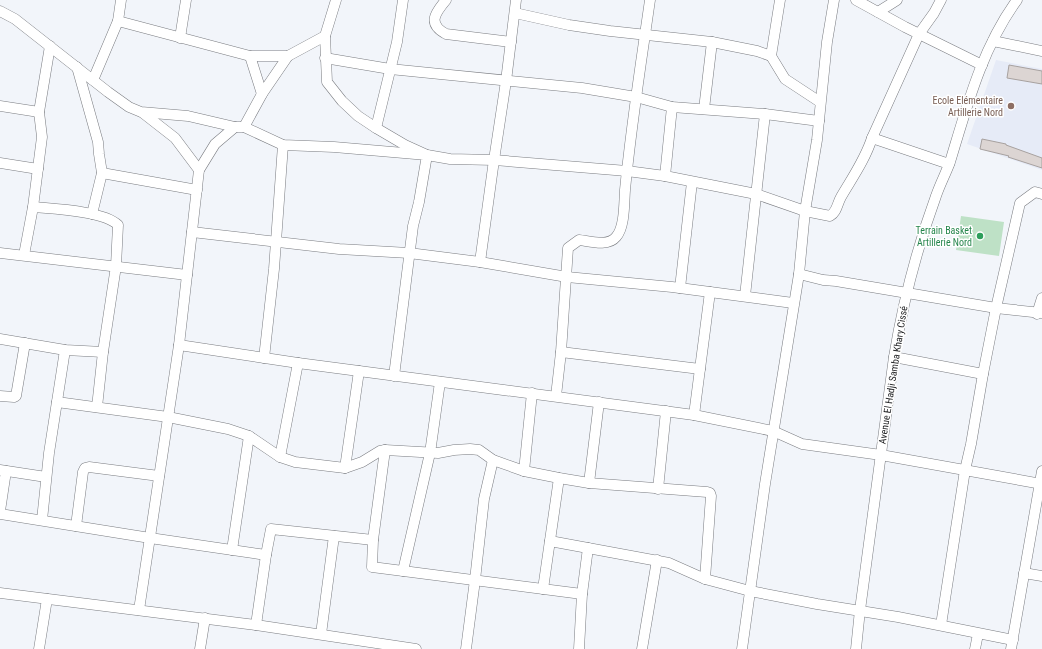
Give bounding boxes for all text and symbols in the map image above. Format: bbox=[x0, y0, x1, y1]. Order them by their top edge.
place label: Ecole Elémentaire Artillerie Nord bbox=[933, 95, 1003, 118]
marker: Ecole Elémentaire Artillerie Nord bbox=[1006, 101, 1016, 111]
place label: Terrain Basket Artillerie Nord bbox=[916, 225, 972, 248]
marker: Terrain Basket Artillerie Nord bbox=[975, 231, 985, 241]
street label: Avenue El Hadji Samba Khary Cissé bbox=[877, 305, 909, 445]

